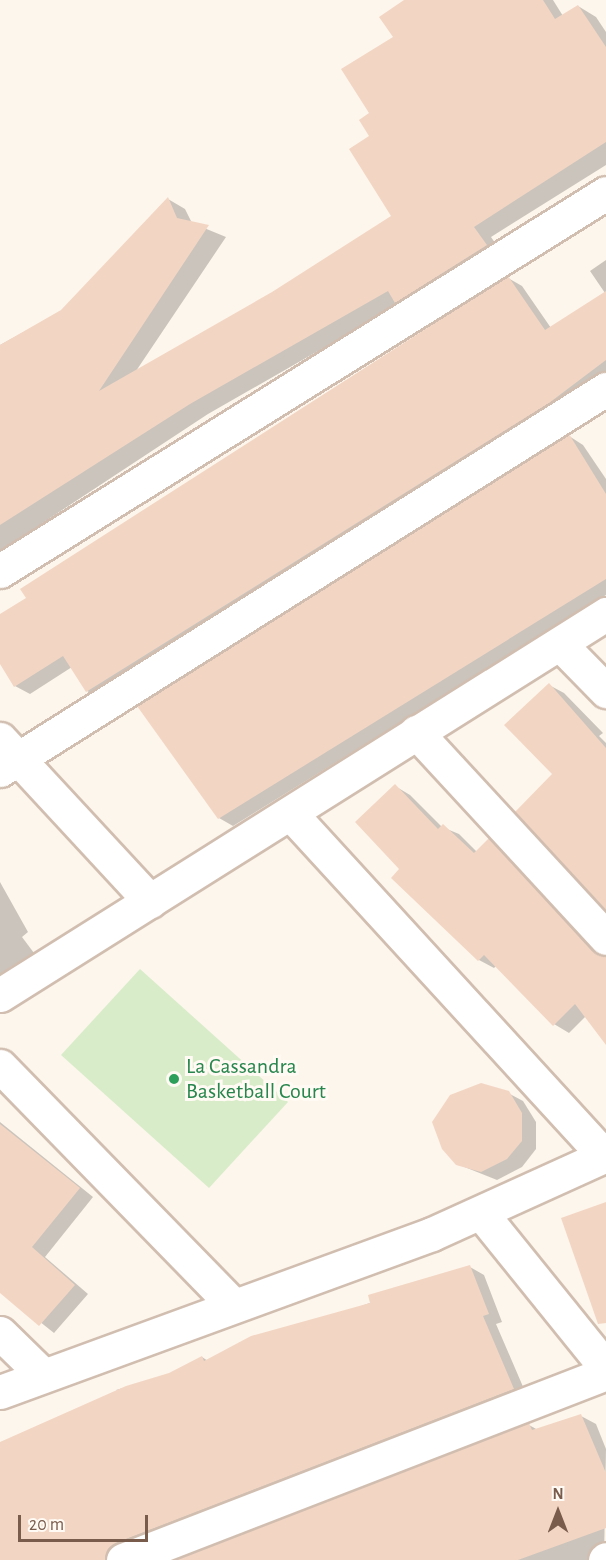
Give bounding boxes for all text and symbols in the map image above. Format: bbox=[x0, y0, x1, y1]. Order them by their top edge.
place label: La Cassandra Basketball Court bbox=[186, 1053, 326, 1104]
marker: La Cassandra Basketball Court bbox=[167, 1072, 181, 1086]
north arrow bbox=[528, 1482, 588, 1542]
text: N bbox=[552, 1486, 564, 1502]
scale bar bbox=[21, 1503, 152, 1541]
text: 20 m bbox=[29, 1516, 64, 1534]

